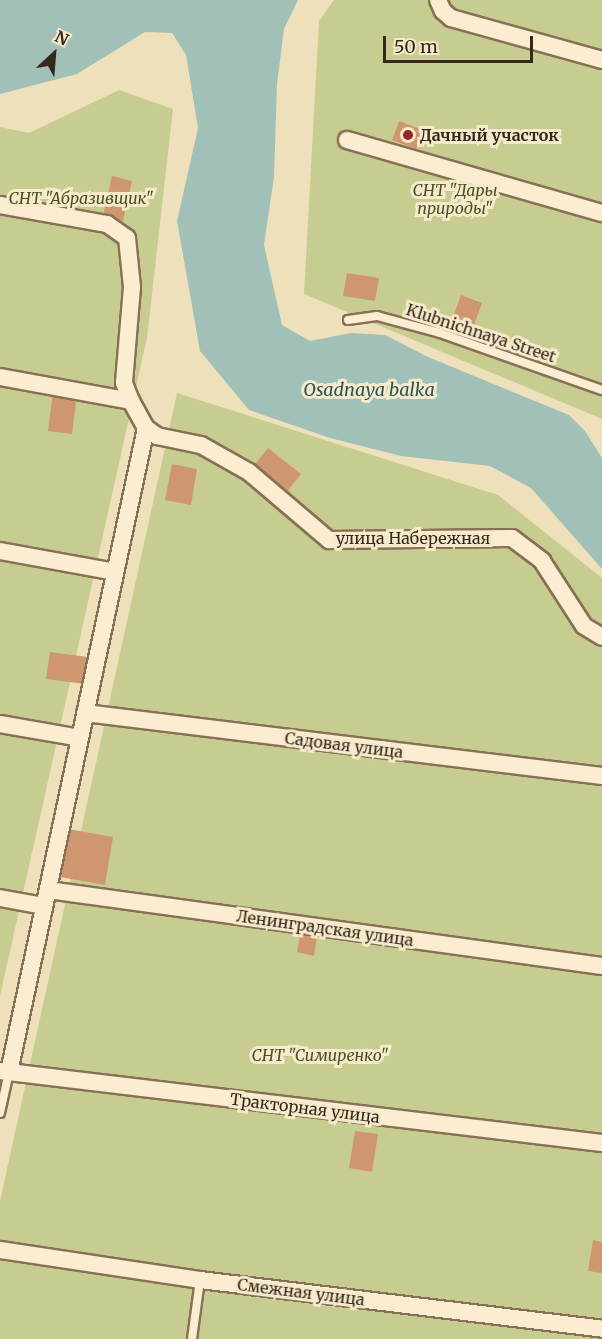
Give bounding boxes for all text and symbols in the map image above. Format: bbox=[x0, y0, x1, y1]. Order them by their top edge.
north arrow bbox=[24, 24, 84, 84]
scale bar bbox=[386, 24, 536, 62]
text: N bbox=[52, 26, 72, 50]
text: 50 m bbox=[394, 35, 438, 58]
place label: Дачный участок bbox=[420, 125, 559, 145]
marker: Дачный участок bbox=[401, 128, 415, 142]
park label: СНТ "Дары природы" bbox=[412, 180, 498, 218]
park label: СНТ "Абразивщик" bbox=[9, 188, 153, 208]
street label: Klubnichnaya Street bbox=[404, 300, 558, 366]
water label: Osadnaya balka bbox=[303, 379, 435, 401]
street label: улица Набережная bbox=[336, 528, 490, 548]
street label: Садовая улица bbox=[284, 728, 404, 762]
street label: Ленинградская улица bbox=[235, 906, 415, 950]
park label: СНТ "Симиренко" bbox=[252, 1045, 388, 1065]
street label: Тракторная улица bbox=[229, 1089, 381, 1127]
street label: Смежная улица bbox=[236, 1275, 366, 1309]

